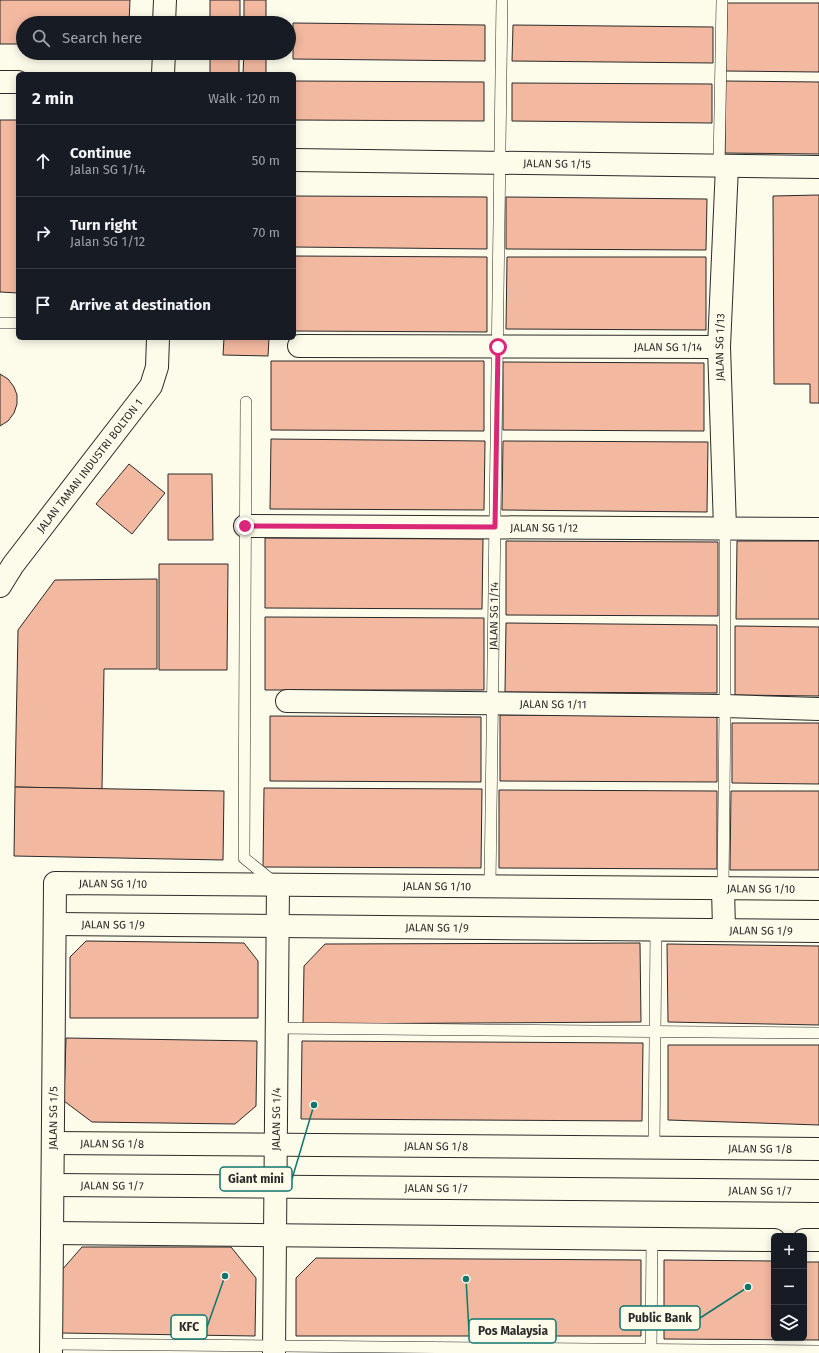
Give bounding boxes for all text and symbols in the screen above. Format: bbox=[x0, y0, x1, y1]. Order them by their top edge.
search box bbox=[16, 16, 296, 60]
icon: search bbox=[30, 27, 52, 49]
text: Search here bbox=[62, 29, 142, 47]
text: 2 min bbox=[32, 88, 74, 109]
text: Walk · 120 m bbox=[208, 91, 280, 106]
text: Continue bbox=[70, 144, 131, 162]
icon: ahead bbox=[32, 150, 54, 172]
text: 50 m bbox=[252, 153, 280, 168]
street label: JALAN SG 1/15 bbox=[523, 157, 591, 171]
text: Jalan SG 1/14 bbox=[70, 162, 146, 177]
text: Turn right bbox=[70, 216, 137, 234]
icon: right bbox=[32, 222, 54, 244]
text: 70 m bbox=[253, 225, 280, 240]
text: Jalan SG 1/12 bbox=[70, 234, 145, 249]
icon: arrive bbox=[32, 294, 54, 316]
text: Arrive at destination bbox=[70, 296, 211, 314]
street label: JALAN SG 1/13 bbox=[713, 313, 727, 381]
route start bbox=[489, 338, 507, 356]
street label: JALAN SG 1/14 bbox=[634, 341, 702, 354]
street label: JALAN TAMAN INDUSTRI BOLTON 1 bbox=[34, 397, 145, 535]
route end bbox=[236, 517, 254, 535]
street label: JALAN SG 1/12 bbox=[510, 521, 578, 535]
street label: JALAN SG 1/14 bbox=[487, 582, 501, 650]
street label: JALAN SG 1/11 bbox=[519, 698, 587, 711]
street label: JALAN SG 1/10 bbox=[79, 877, 147, 891]
street label: JALAN SG 1/10 bbox=[403, 880, 471, 893]
street label: JALAN SG 1/10 bbox=[727, 882, 795, 896]
street label: JALAN SG 1/9 bbox=[81, 918, 145, 932]
street label: JALAN SG 1/9 bbox=[405, 921, 469, 935]
street label: JALAN SG 1/9 bbox=[729, 924, 793, 938]
street label: JALAN SG 1/5 bbox=[47, 1086, 60, 1150]
street label: JALAN SG 1/4 bbox=[270, 1087, 283, 1151]
street label: JALAN SG 1/8 bbox=[80, 1137, 144, 1151]
street label: JALAN SG 1/8 bbox=[404, 1140, 468, 1153]
street label: JALAN SG 1/8 bbox=[728, 1142, 792, 1156]
callout: Giant mini bbox=[220, 1167, 292, 1191]
text: Giant mini bbox=[228, 1172, 284, 1186]
street label: JALAN SG 1/7 bbox=[80, 1179, 144, 1193]
street label: JALAN SG 1/7 bbox=[404, 1182, 468, 1195]
street label: JALAN SG 1/7 bbox=[728, 1184, 792, 1198]
map controls bbox=[771, 1233, 807, 1341]
button: + bbox=[771, 1233, 807, 1269]
button: − bbox=[771, 1269, 807, 1305]
button: layers bbox=[771, 1305, 807, 1341]
callout: Public Bank bbox=[620, 1306, 700, 1330]
text: Public Bank bbox=[628, 1311, 692, 1325]
callout: KFC bbox=[171, 1315, 207, 1339]
callout: Pos Malaysia bbox=[469, 1319, 556, 1343]
text: KFC bbox=[179, 1320, 199, 1334]
text: Pos Malaysia bbox=[478, 1324, 548, 1338]

